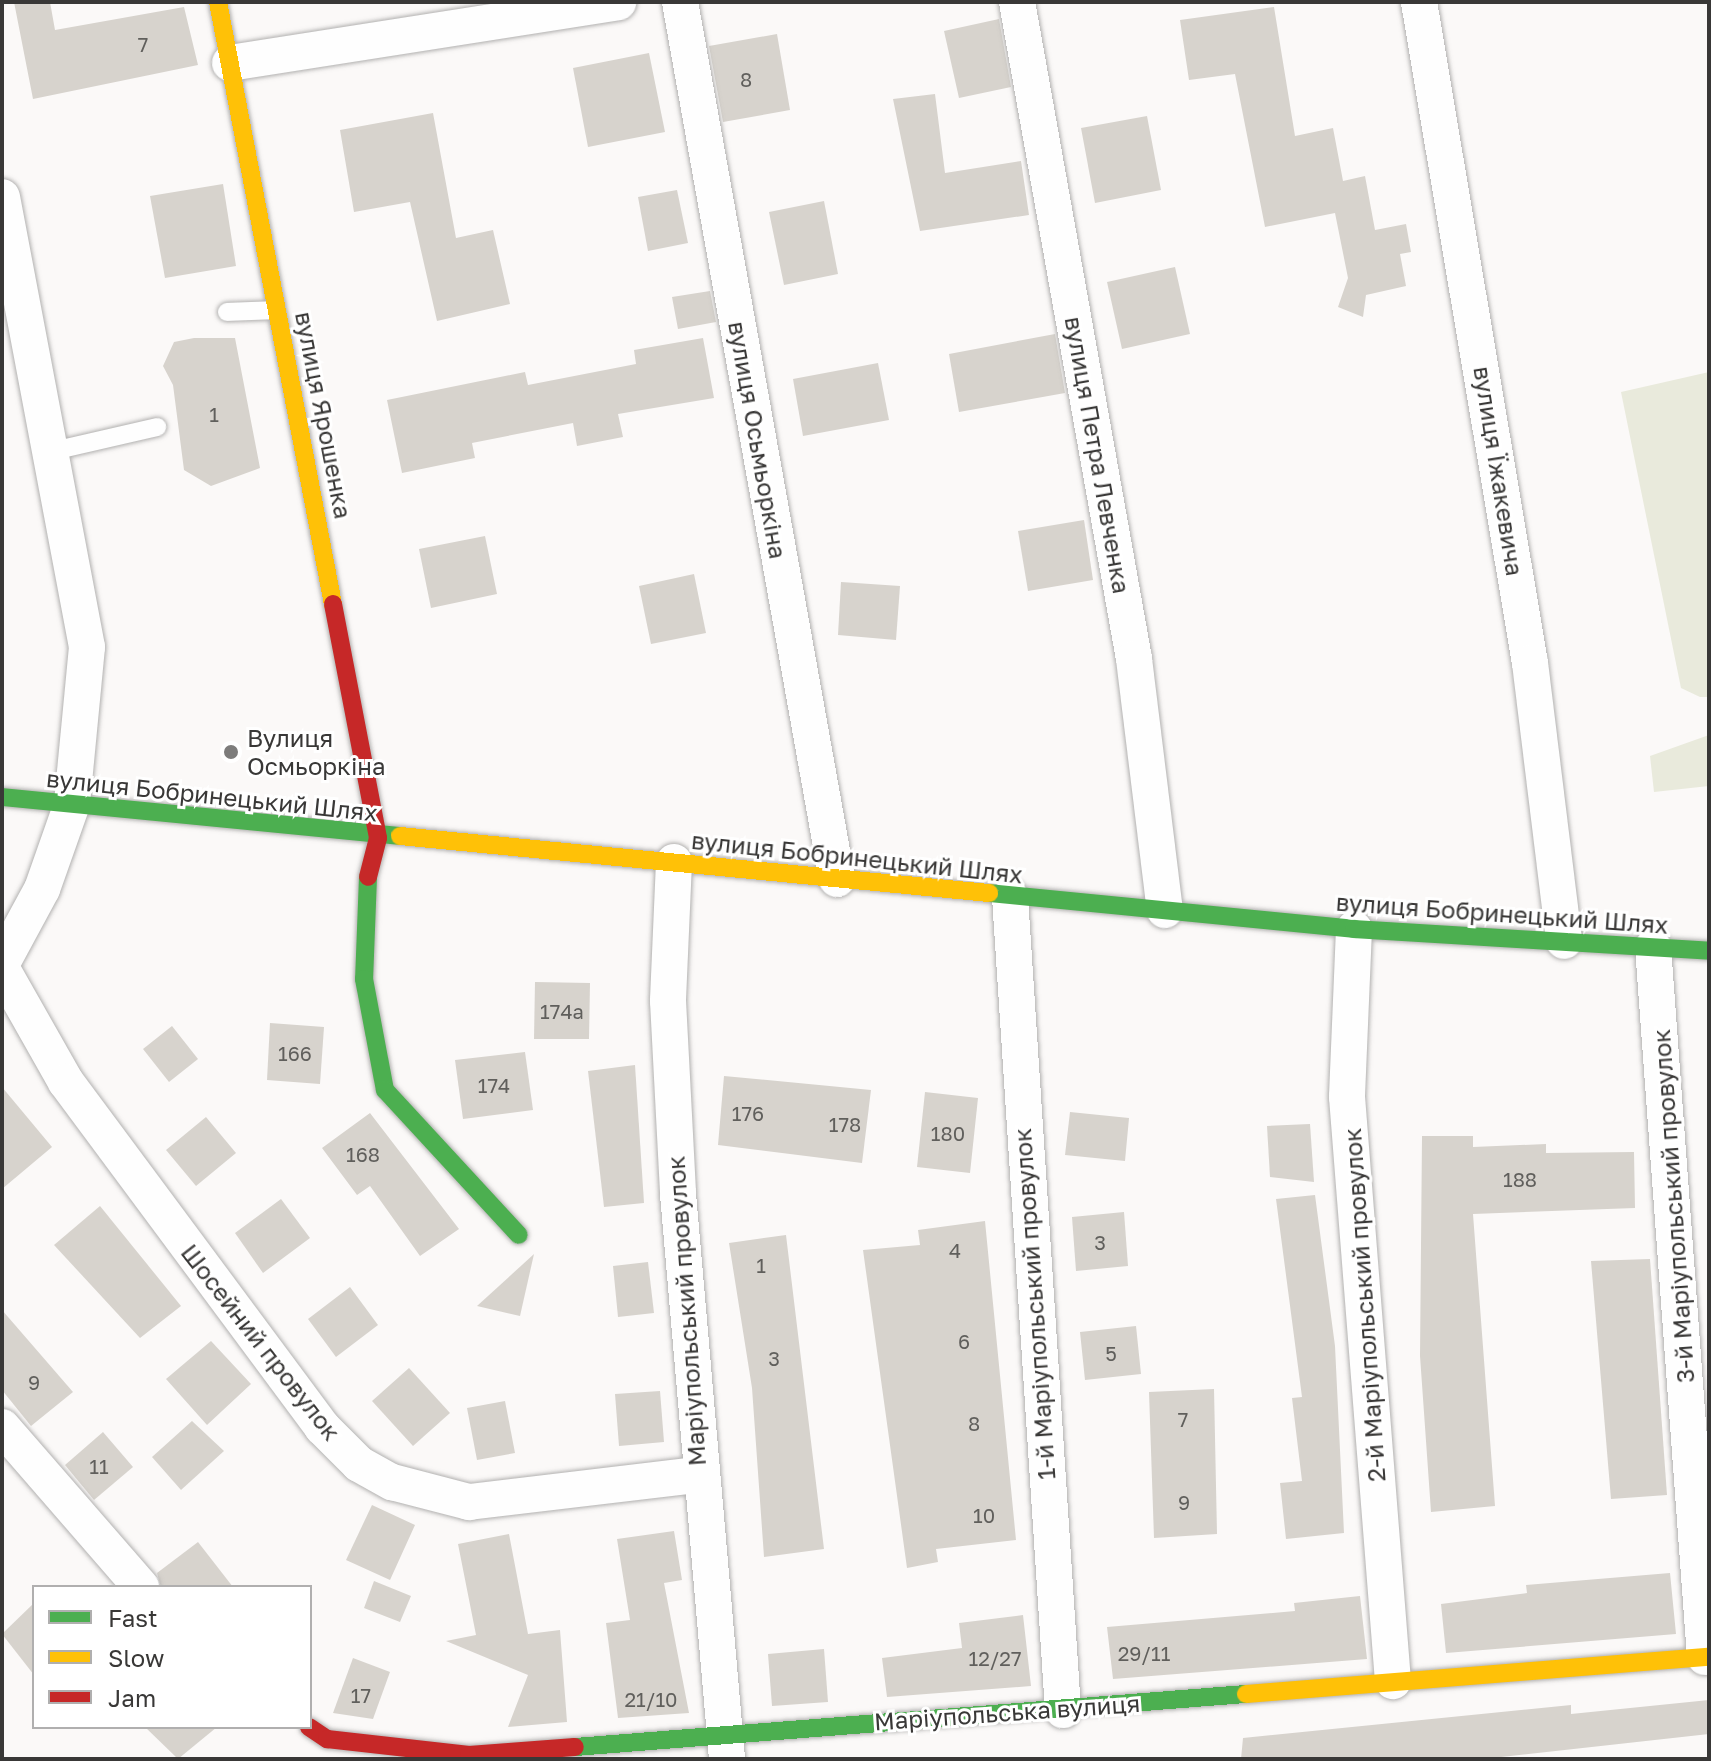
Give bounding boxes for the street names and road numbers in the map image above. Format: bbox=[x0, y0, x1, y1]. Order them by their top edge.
street label: вулиця Ярошенка bbox=[290, 309, 358, 521]
street label: вулиця Петра Левченка bbox=[1059, 314, 1137, 596]
street label: вулиця Осьмьоркіна bbox=[723, 319, 793, 561]
street label: вулиця Їжакевича bbox=[1468, 364, 1530, 578]
street label: вулиця Бобринецький Шлях bbox=[45, 763, 379, 827]
street label: вулиця Бобринецький Шлях bbox=[690, 825, 1024, 889]
street label: вулиця Бобринецький Шлях bbox=[1335, 887, 1669, 939]
street label: 3-й Маріупольський провулок bbox=[1646, 1028, 1700, 1384]
street label: 1-й Маріупольський провулок bbox=[1007, 1127, 1061, 1481]
street label: 2-й Маріупольський провулок bbox=[1337, 1127, 1391, 1483]
street label: Маріупольський провулок bbox=[661, 1155, 711, 1467]
street label: Шосейний провулок bbox=[175, 1238, 347, 1446]
street label: Маріупольська вулиця bbox=[873, 1688, 1141, 1736]

